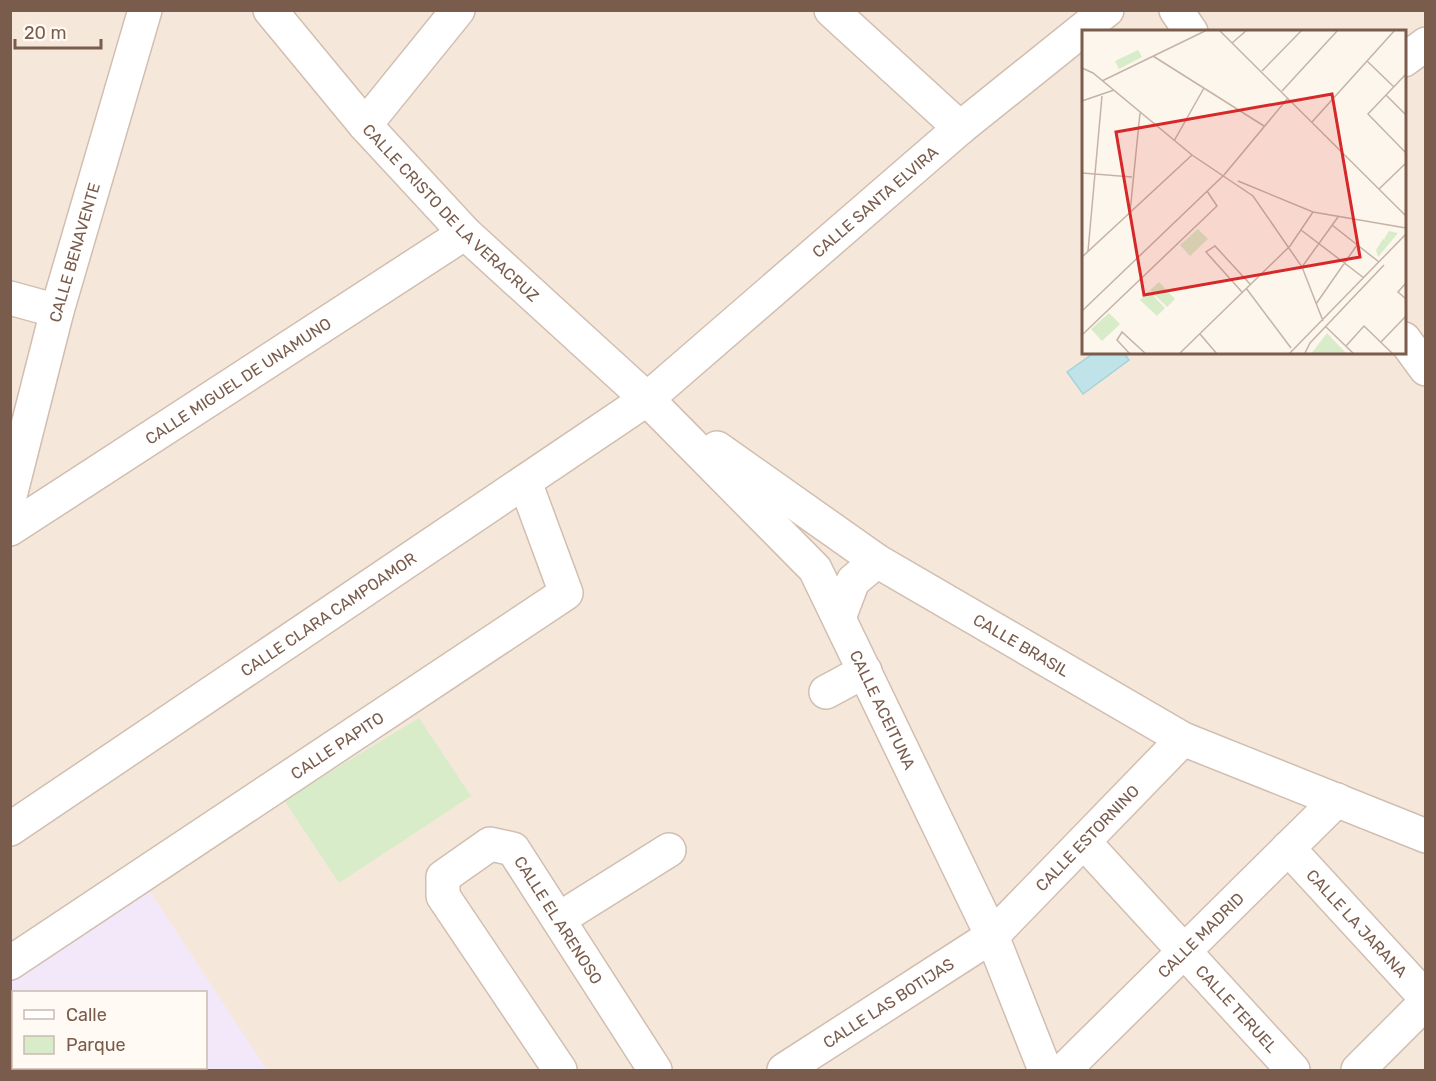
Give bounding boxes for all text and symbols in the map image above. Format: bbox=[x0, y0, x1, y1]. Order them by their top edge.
scale bar bbox=[15, 12, 100, 50]
text: 20 m bbox=[24, 22, 66, 44]
inset map bbox=[1082, 30, 1406, 354]
street label: CALLE CRISTO DE LA VERACRUZ bbox=[359, 120, 543, 305]
street label: CALLE SANTA ELVIRA bbox=[808, 142, 942, 261]
street label: CALLE BENAVENTE bbox=[45, 180, 104, 324]
street label: CALLE MIGUEL DE UNAMUNO bbox=[141, 313, 335, 448]
street label: CALLE CLARA CAMPOAMOR bbox=[237, 548, 420, 680]
street label: CALLE BRASIL bbox=[970, 610, 1073, 680]
street label: CALLE ACEITUNA bbox=[846, 647, 920, 773]
street label: CALLE PAPITO bbox=[287, 707, 387, 783]
street label: CALLE ESTORNINO bbox=[1031, 781, 1143, 895]
street label: CALLE EL ARENOSO bbox=[510, 852, 607, 988]
street label: CALLE LA JARANA bbox=[1303, 865, 1412, 981]
street label: CALLE MADRID bbox=[1154, 888, 1247, 982]
street label: CALLE LAS BOTIJAS bbox=[819, 954, 957, 1052]
street label: CALLE TERUEL bbox=[1192, 961, 1282, 1056]
legend bbox=[12, 991, 207, 1069]
text: Calle bbox=[66, 1004, 107, 1026]
text: Parque bbox=[66, 1034, 126, 1056]

